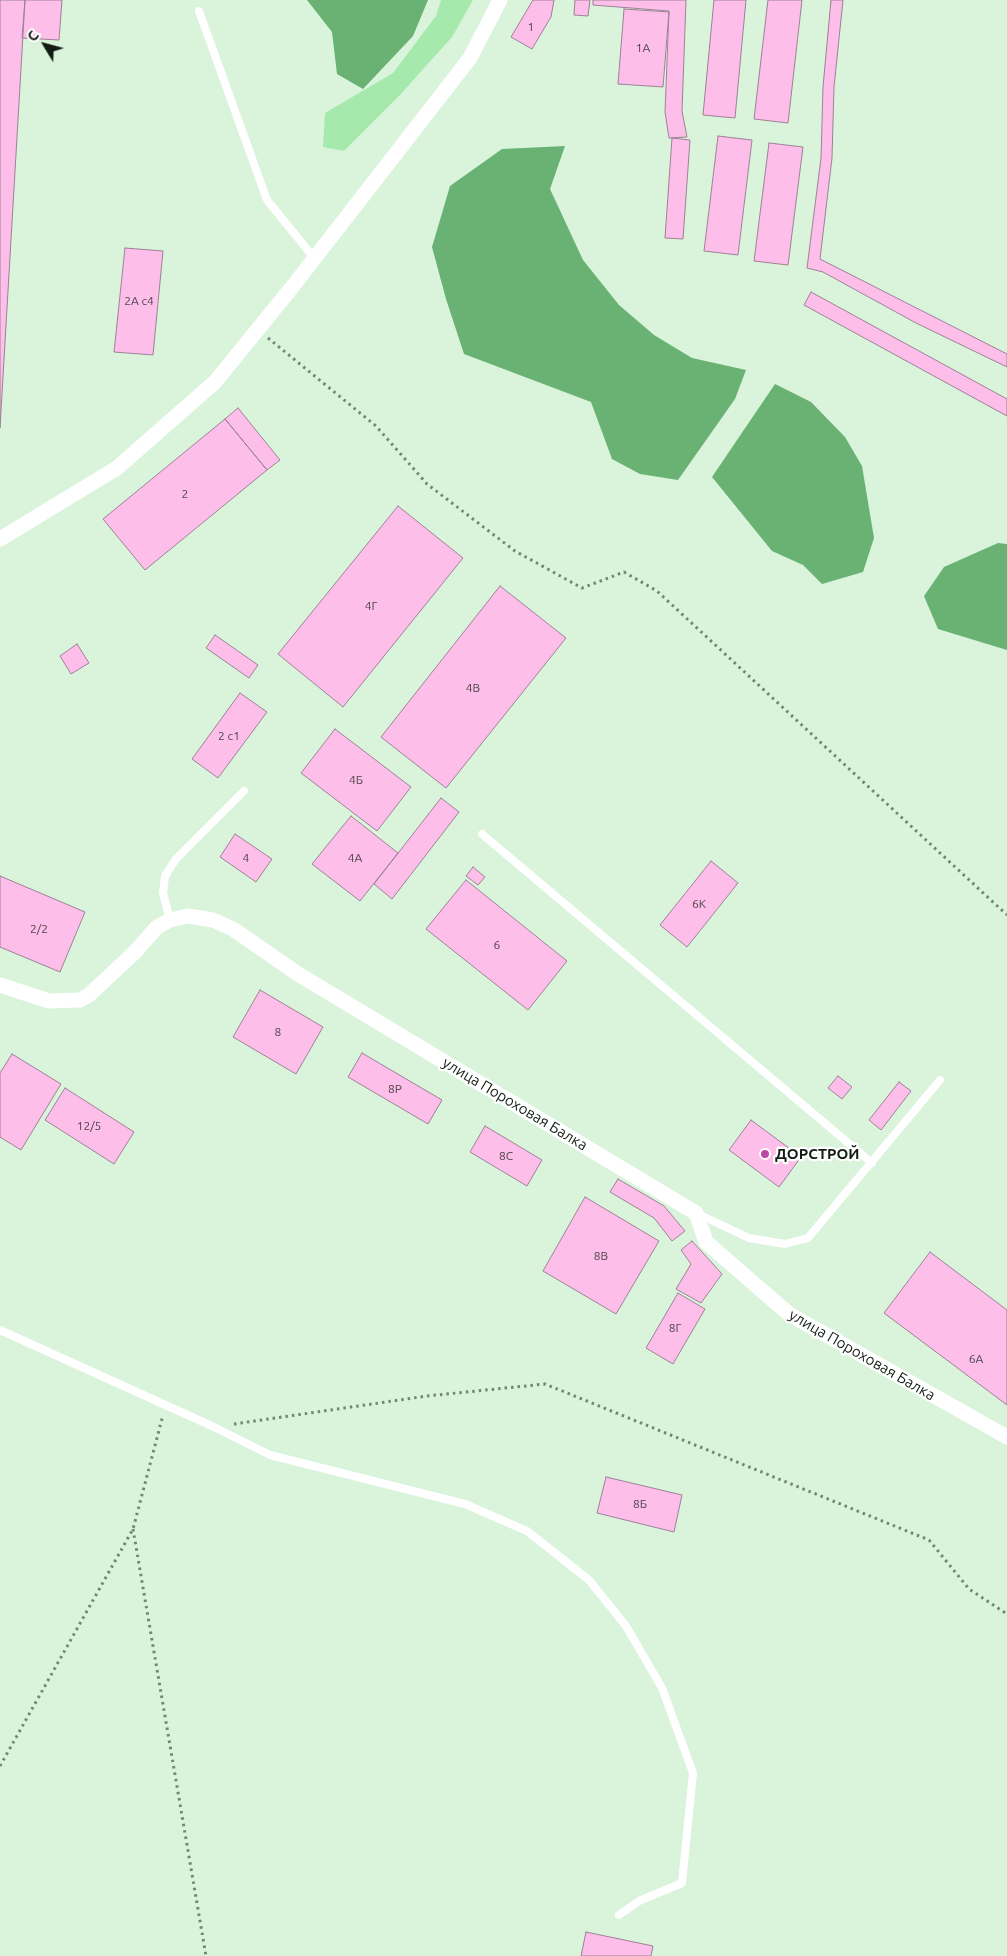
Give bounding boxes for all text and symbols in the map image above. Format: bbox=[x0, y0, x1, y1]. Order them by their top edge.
north arrow bbox=[20, 20, 70, 70]
house number: 1 bbox=[528, 20, 534, 34]
text: С bbox=[24, 28, 42, 44]
house number: 1А bbox=[636, 41, 650, 55]
house number: 2А с4 bbox=[124, 294, 154, 308]
house number: 2 bbox=[182, 487, 188, 501]
house number: 4Г bbox=[365, 599, 377, 613]
house number: 4В bbox=[466, 681, 480, 695]
house number: 2 с1 bbox=[218, 729, 240, 743]
house number: 4Б bbox=[349, 773, 363, 787]
house number: 4 bbox=[243, 851, 249, 865]
house number: 4А bbox=[348, 851, 362, 865]
house number: 6К bbox=[692, 897, 706, 911]
house number: 2/2 bbox=[30, 922, 48, 936]
house number: 6 bbox=[494, 938, 500, 952]
house number: 8 bbox=[275, 1025, 281, 1039]
street label: улица Пороховая Балка bbox=[439, 1054, 591, 1154]
house number: 8Р bbox=[388, 1082, 402, 1096]
house number: 12/5 bbox=[77, 1119, 101, 1133]
place label: ДОРСТРОЙ bbox=[775, 1145, 859, 1163]
marker: ДОРСТРОЙ bbox=[759, 1148, 771, 1160]
house number: 8С bbox=[499, 1149, 513, 1163]
house number: 8В bbox=[594, 1249, 608, 1263]
street label: улица Пороховая Балка bbox=[786, 1306, 938, 1404]
house number: 8Г bbox=[669, 1321, 681, 1335]
house number: 6А bbox=[969, 1352, 983, 1366]
house number: 8Б bbox=[633, 1497, 647, 1511]

